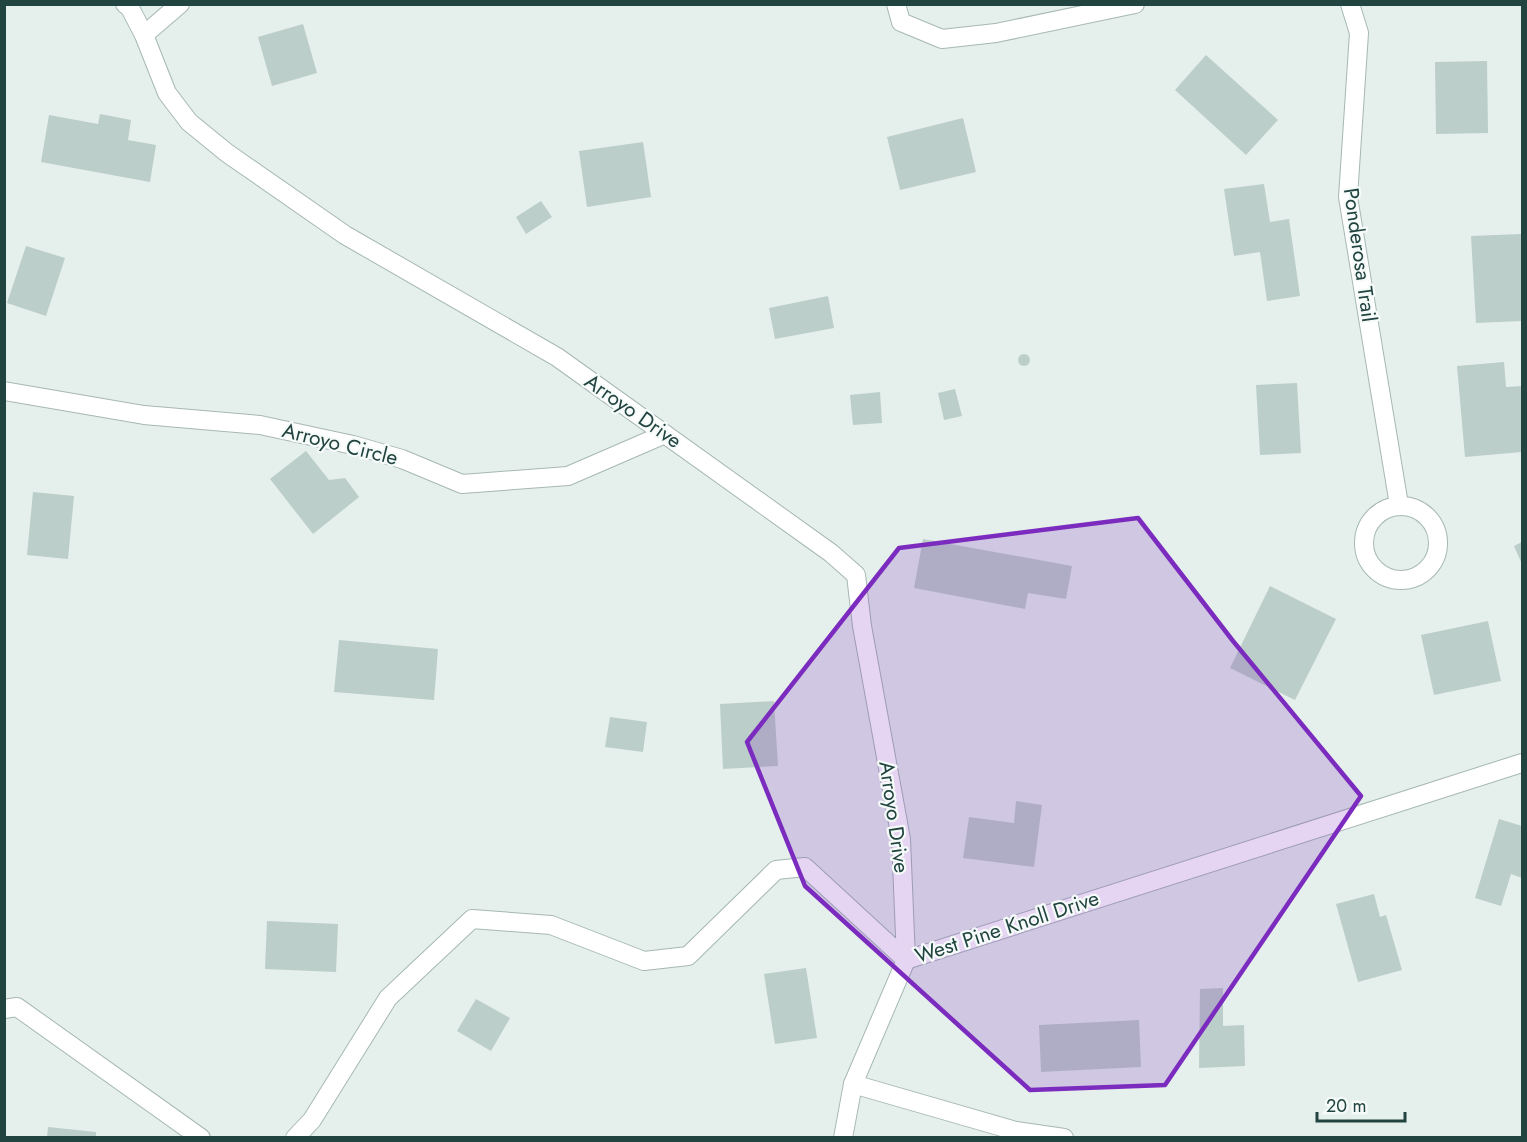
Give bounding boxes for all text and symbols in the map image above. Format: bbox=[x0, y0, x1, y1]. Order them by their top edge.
street label: Ponderosa Trail bbox=[1336, 186, 1384, 324]
street label: Arroyo Drive bbox=[578, 366, 688, 456]
street label: Arroyo Circle bbox=[279, 415, 401, 473]
street label: Arroyo Drive bbox=[871, 759, 917, 875]
street label: West Pine Knoll Drive bbox=[911, 883, 1103, 971]
scale bar bbox=[1317, 1085, 1406, 1123]
text: 20 m bbox=[1326, 1093, 1366, 1119]

